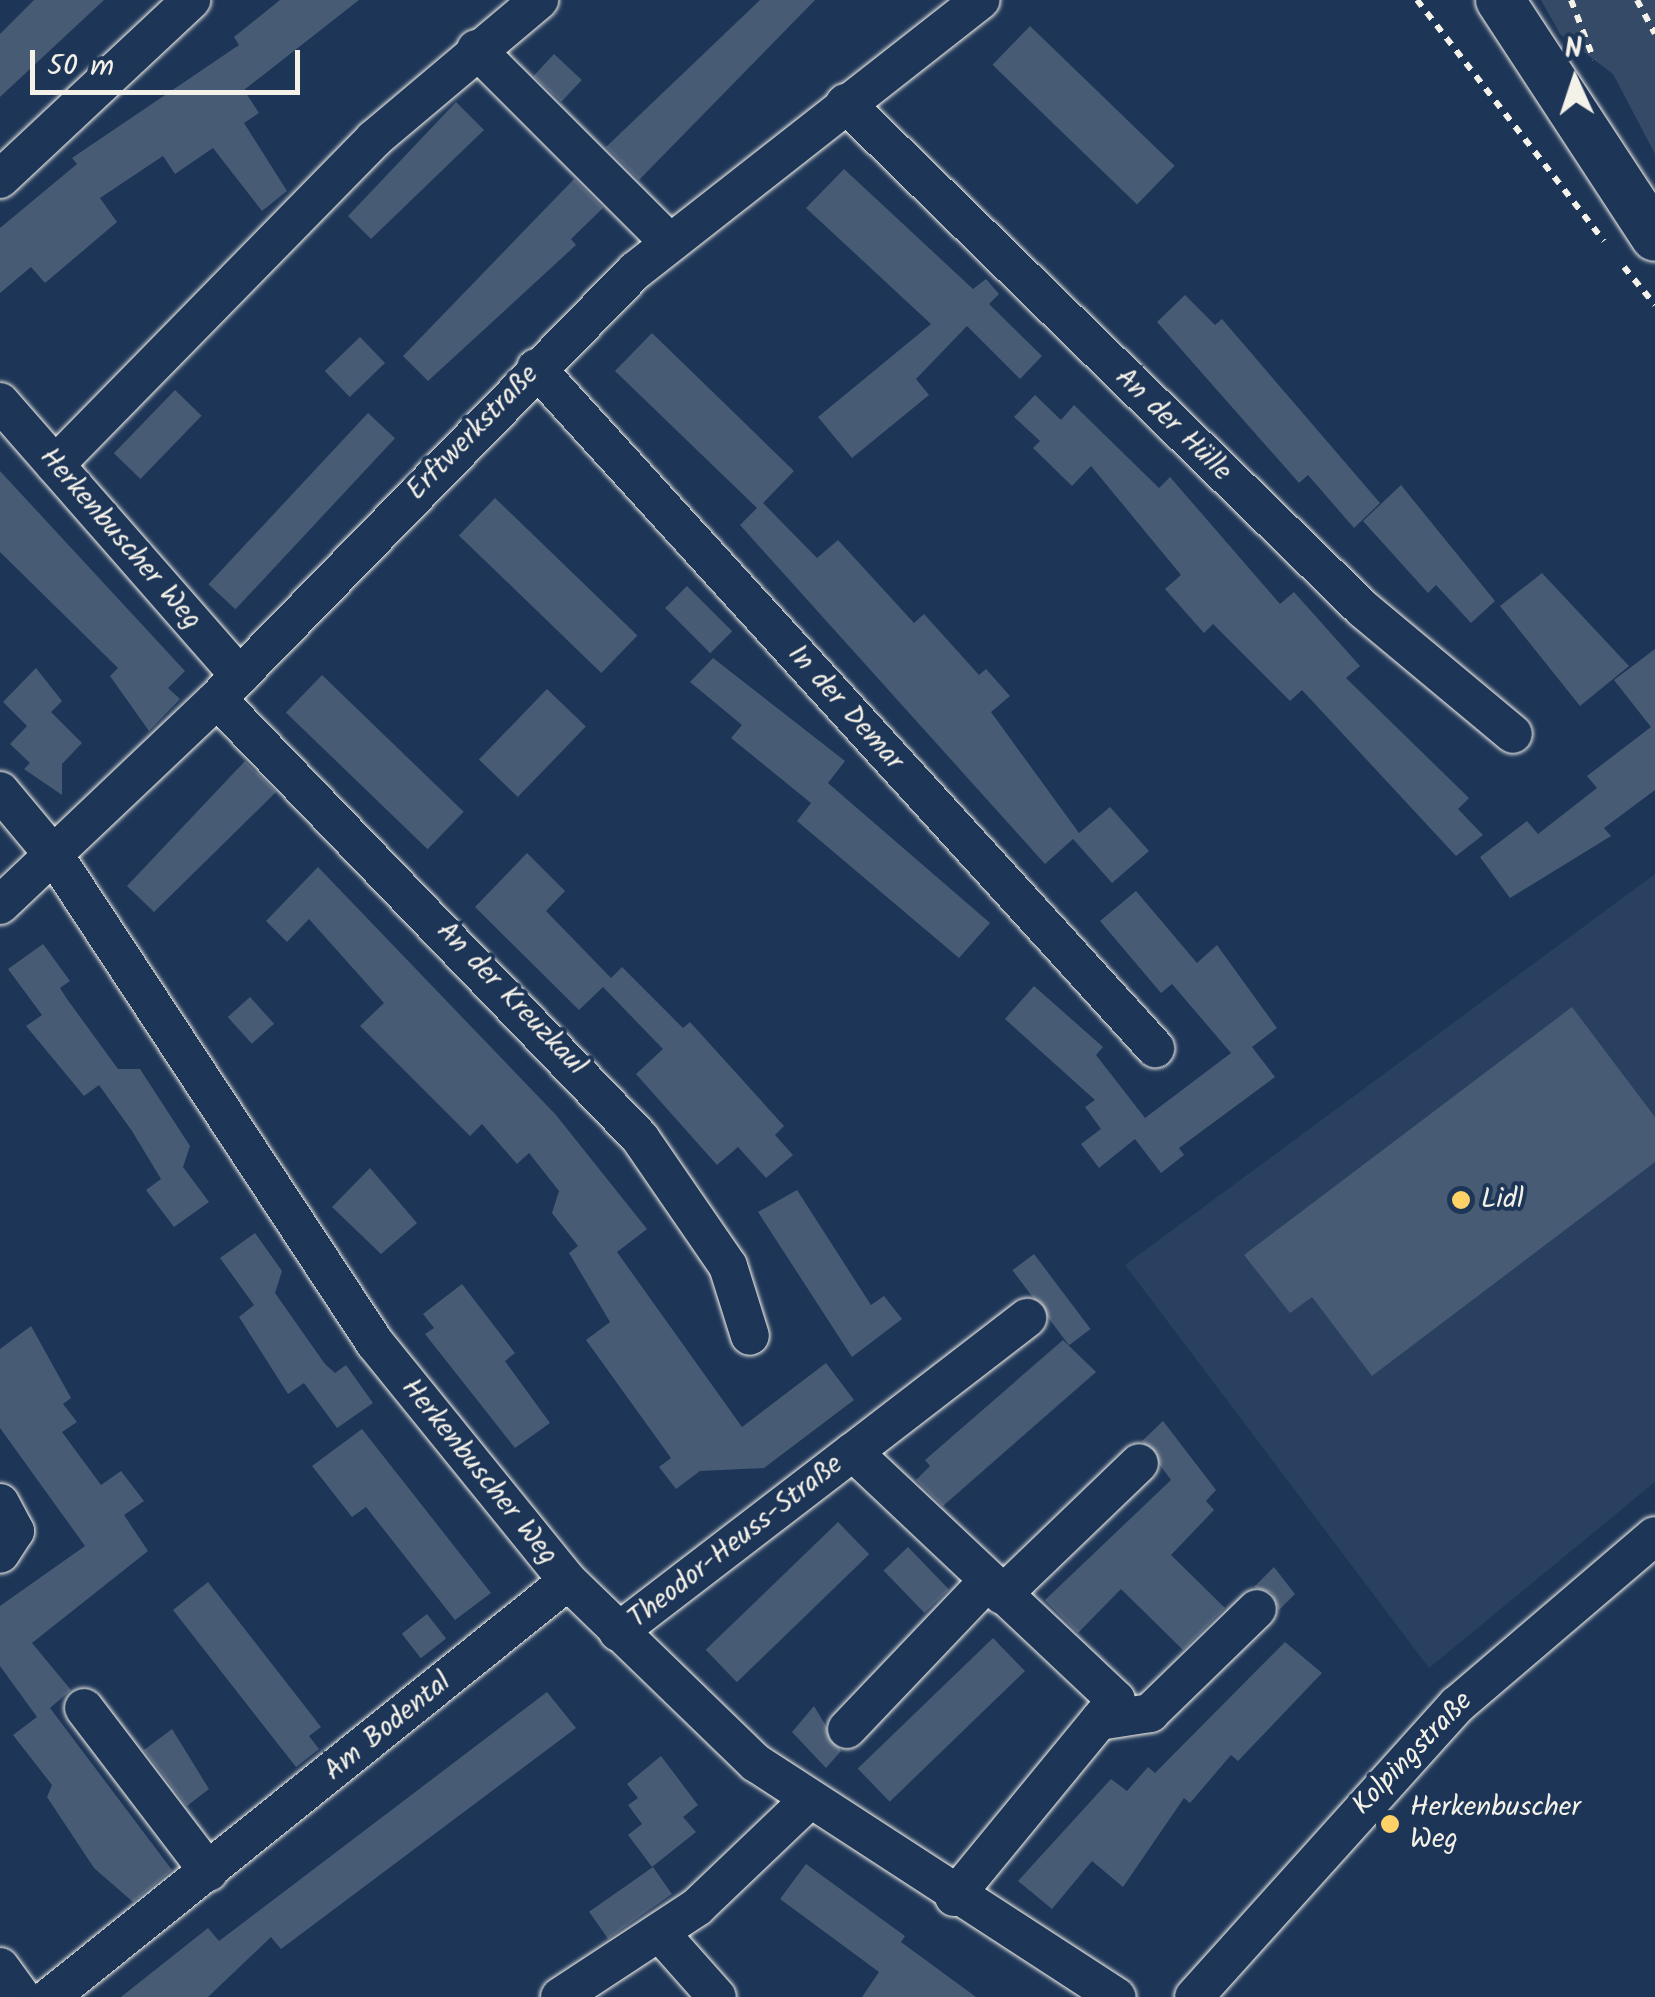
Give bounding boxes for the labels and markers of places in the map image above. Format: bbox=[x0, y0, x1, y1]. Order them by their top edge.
place label: Lidl bbox=[1481, 1183, 1524, 1217]
marker: Lidl bbox=[1450, 1189, 1472, 1211]
place label: Herkenbuscher Weg bbox=[1410, 1791, 1581, 1857]
marker: Herkenbuscher Weg bbox=[1379, 1813, 1401, 1835]

